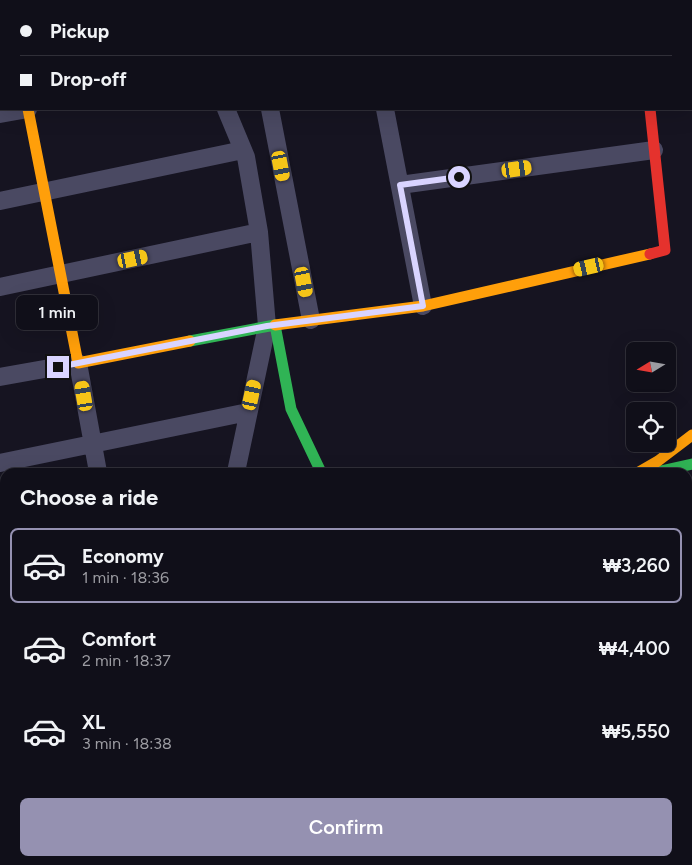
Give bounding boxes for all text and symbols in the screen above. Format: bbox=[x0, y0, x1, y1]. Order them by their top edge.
text: Pickup bbox=[50, 20, 109, 43]
text: Drop-off bbox=[50, 68, 127, 91]
car bbox=[270, 150, 291, 182]
car bbox=[501, 159, 532, 179]
route start bbox=[448, 166, 470, 188]
car bbox=[116, 249, 149, 269]
car bbox=[572, 256, 605, 278]
car bbox=[293, 266, 314, 298]
callout: 1 min bbox=[17, 294, 99, 330]
text: 1 min bbox=[38, 303, 76, 322]
north arrow bbox=[626, 342, 676, 392]
map controls bbox=[626, 342, 676, 452]
route end bbox=[47, 356, 69, 378]
car bbox=[241, 379, 262, 411]
car bbox=[74, 380, 93, 412]
button: locate bbox=[626, 402, 676, 452]
text: Choose a ride bbox=[20, 484, 158, 511]
icon: car bbox=[22, 543, 67, 588]
text: Economy bbox=[82, 545, 164, 568]
text: ₩3,260 bbox=[603, 554, 670, 577]
text: 1 min · 18:36 bbox=[82, 568, 169, 587]
icon: car bbox=[22, 626, 67, 671]
text: Comfort bbox=[82, 628, 157, 651]
text: ₩4,400 bbox=[599, 637, 670, 660]
text: 2 min · 18:37 bbox=[82, 651, 171, 670]
icon: car bbox=[22, 709, 67, 754]
text: XL bbox=[82, 711, 105, 734]
text: ₩5,550 bbox=[602, 720, 670, 743]
text: 3 min · 18:38 bbox=[82, 734, 172, 753]
button: Confirm bbox=[20, 798, 672, 856]

